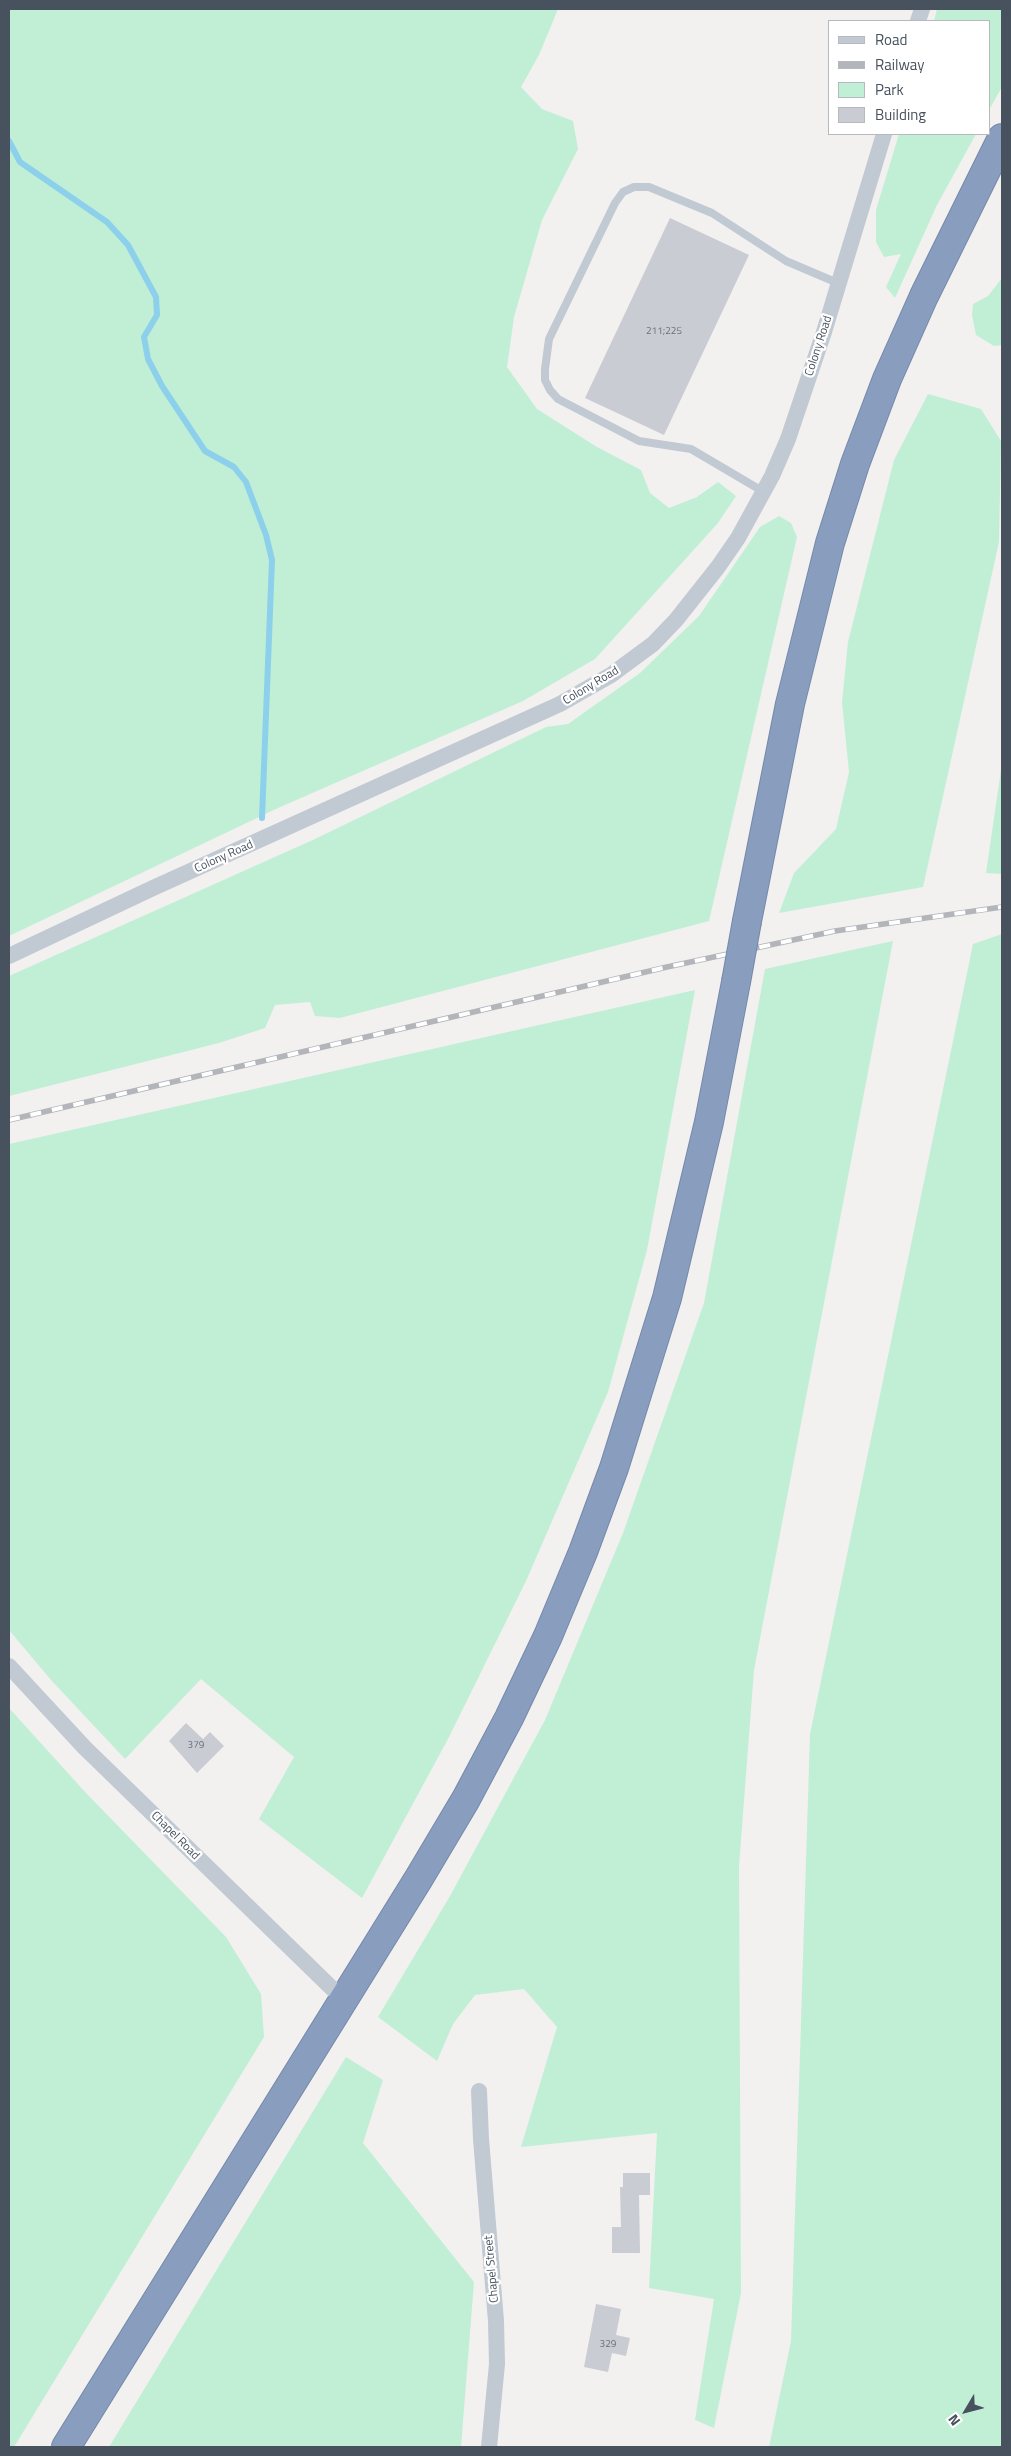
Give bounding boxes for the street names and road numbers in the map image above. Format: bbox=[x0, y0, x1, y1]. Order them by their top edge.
street label: Colony Road bbox=[802, 314, 836, 378]
street label: Colony Road bbox=[560, 664, 622, 708]
street label: Colony Road bbox=[192, 838, 256, 876]
street label: Chapel Road bbox=[148, 1809, 202, 1863]
street label: Chapel Street bbox=[482, 2235, 502, 2303]

